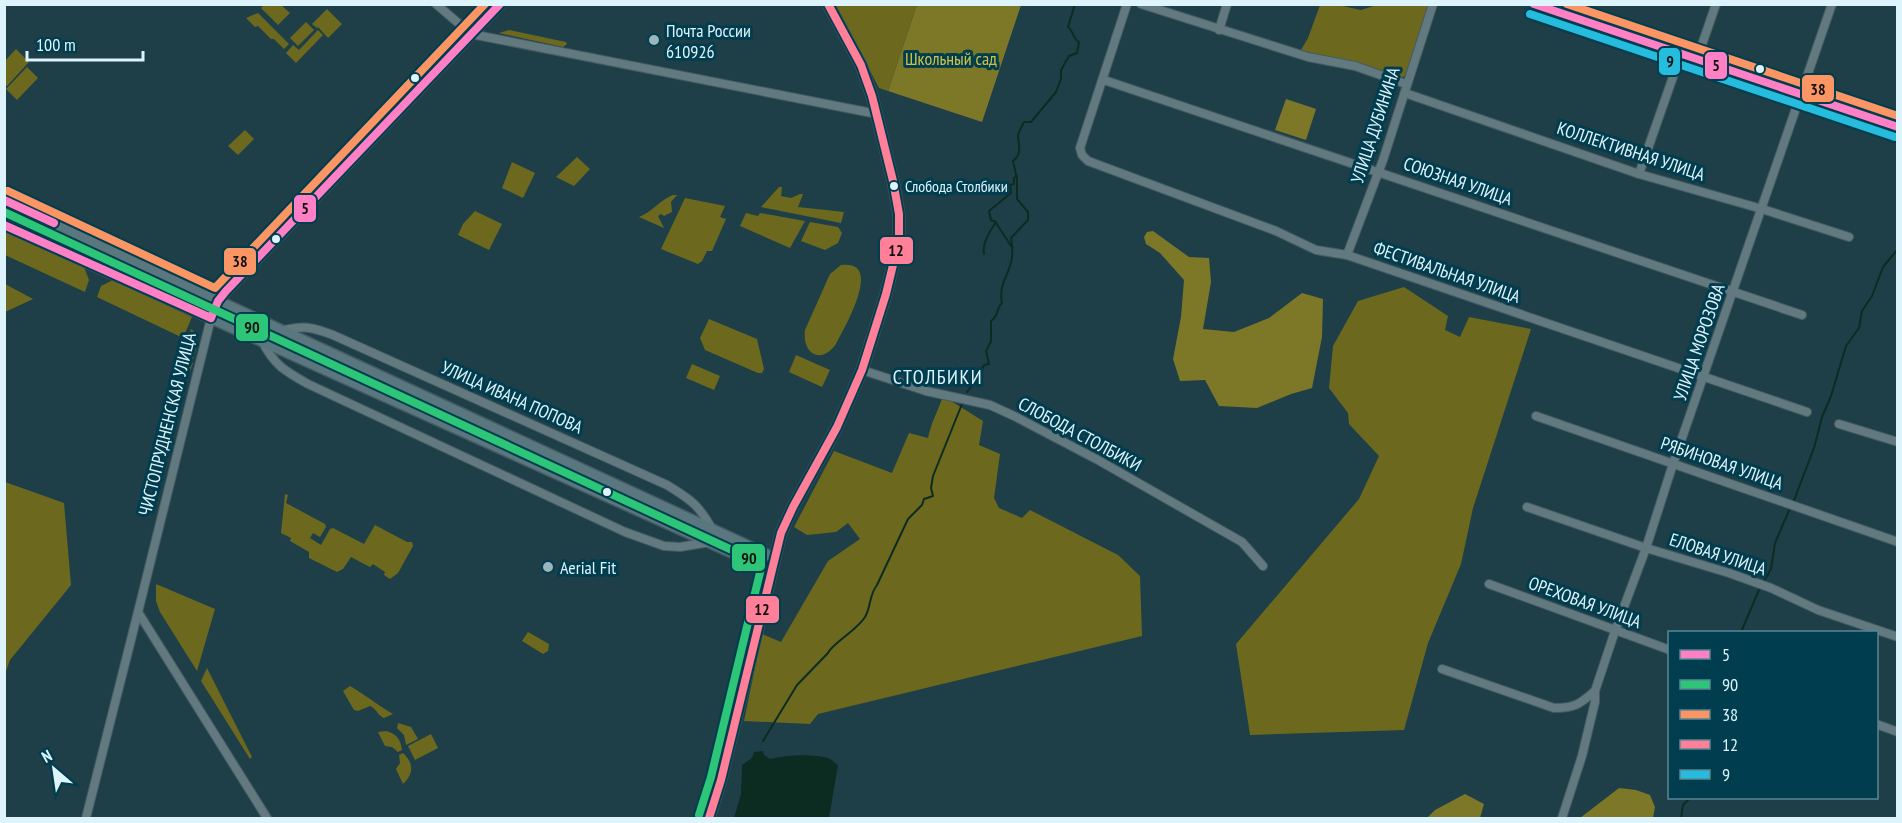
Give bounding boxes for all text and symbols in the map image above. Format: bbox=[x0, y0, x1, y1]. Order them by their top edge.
place label: Почта России 610926 bbox=[666, 19, 751, 63]
scale bar bbox=[27, 24, 142, 62]
text: 100 m bbox=[36, 33, 76, 56]
marker: Почта России 610926 bbox=[647, 33, 661, 47]
park label: Школьный сад bbox=[905, 47, 997, 70]
line badge: 9 bbox=[1658, 47, 1681, 76]
text: 9 bbox=[1666, 51, 1674, 71]
line badge: 5 bbox=[1704, 51, 1728, 80]
text: 5 bbox=[1712, 55, 1720, 75]
unlabelled marker bbox=[1754, 63, 1766, 75]
street label: УЛИЦА ДУБИНИНА bbox=[1345, 64, 1405, 186]
unlabelled marker bbox=[409, 72, 421, 84]
line badge: 38 bbox=[1801, 74, 1835, 103]
text: 38 bbox=[1810, 79, 1826, 99]
street label: КОЛЛЕКТИВНАЯ УЛИЦА bbox=[1554, 116, 1708, 186]
street label: СОЮЗНАЯ УЛИЦА bbox=[1401, 152, 1516, 211]
place label: Слобода Столбики bbox=[905, 176, 1008, 196]
marker: Слобода Столбики bbox=[888, 180, 900, 192]
line badge: 5 bbox=[293, 194, 317, 223]
text: 5 bbox=[301, 198, 309, 218]
unlabelled marker bbox=[270, 233, 282, 245]
line badge: 12 bbox=[879, 236, 914, 265]
street label: ФЕСТИВАЛЬНАЯ УЛИЦА bbox=[1371, 236, 1524, 308]
text: 12 bbox=[888, 240, 904, 260]
line badge: 38 bbox=[223, 247, 257, 276]
text: 38 bbox=[232, 251, 248, 271]
street label: УЛИЦА МОРОЗОВА bbox=[1668, 280, 1730, 404]
line badge: 90 bbox=[235, 313, 269, 342]
text: 90 bbox=[244, 317, 260, 337]
street label: ЧИСТОПРУДНЕНСКАЯ УЛИЦА bbox=[133, 330, 201, 518]
street label: УЛИЦА ИВАНА ПОПОВА bbox=[438, 356, 587, 439]
district label: СТОЛБИКИ bbox=[893, 364, 983, 390]
street label: СЛОБОДА СТОЛБИКИ bbox=[1014, 392, 1146, 476]
street label: РЯБИНОВАЯ УЛИЦА bbox=[1658, 431, 1787, 495]
unlabelled marker bbox=[601, 486, 613, 498]
street label: ЕЛОВАЯ УЛИЦА bbox=[1667, 528, 1770, 581]
line badge: 90 bbox=[731, 543, 766, 572]
text: 90 bbox=[741, 548, 757, 568]
place label: Aerial Fit bbox=[560, 556, 616, 579]
marker: Aerial Fit bbox=[541, 560, 555, 574]
street label: ОРЕХОВАЯ УЛИЦА bbox=[1526, 571, 1645, 633]
line badge: 12 bbox=[745, 595, 780, 624]
text: 12 bbox=[754, 599, 770, 619]
legend bbox=[1668, 631, 1878, 799]
text: 5 bbox=[1722, 643, 1730, 666]
text: 90 bbox=[1722, 673, 1738, 696]
text: 38 bbox=[1722, 703, 1738, 726]
text: 12 bbox=[1722, 733, 1738, 756]
north arrow bbox=[24, 739, 84, 799]
text: N bbox=[38, 745, 55, 767]
text: 9 bbox=[1722, 763, 1730, 786]

